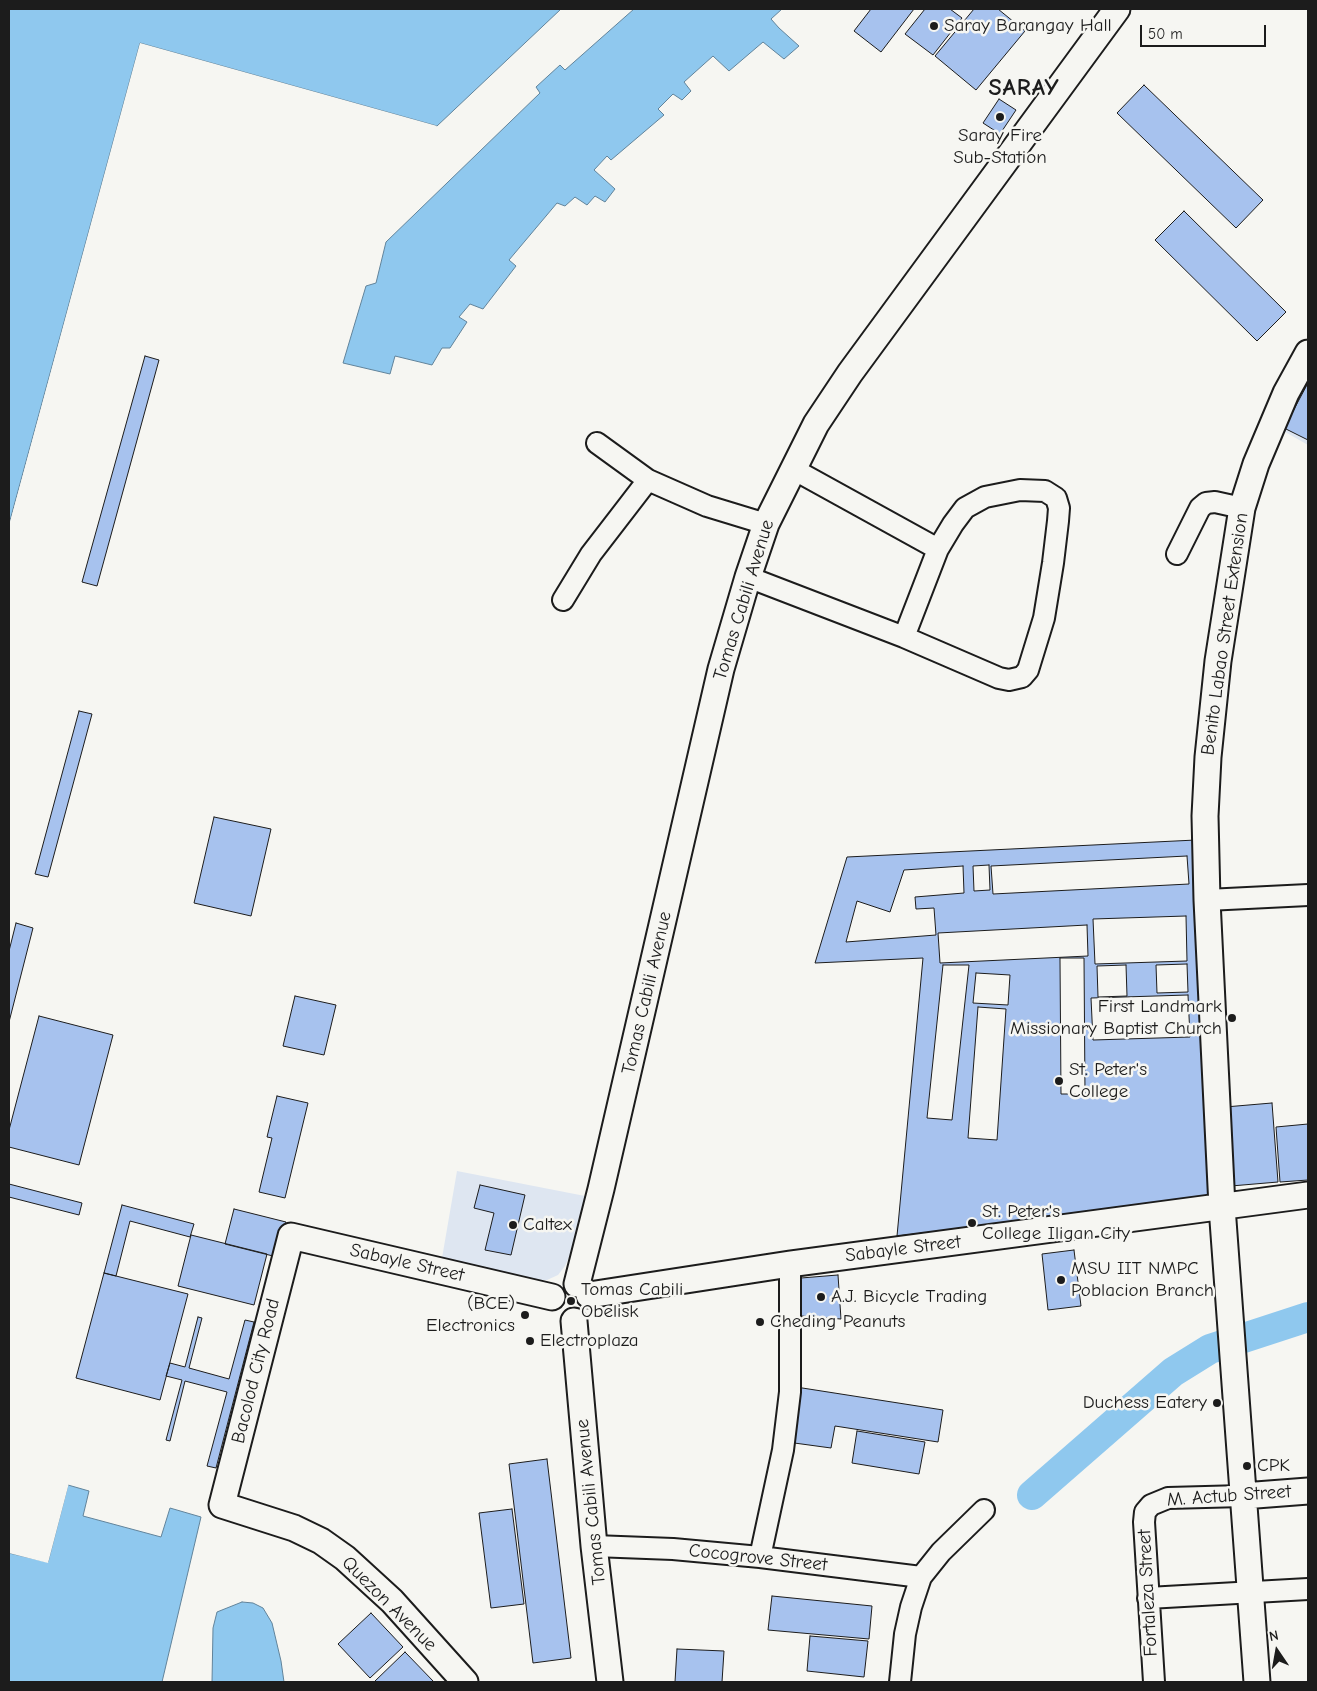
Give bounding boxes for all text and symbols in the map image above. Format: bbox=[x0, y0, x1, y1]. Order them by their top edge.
place label: Saray Barangay Hall bbox=[944, 15, 1112, 37]
scale bar bbox=[1142, 15, 1268, 47]
marker: Saray Barangay Hall bbox=[928, 20, 940, 32]
text: 50 m bbox=[1148, 25, 1183, 43]
district label: SARAY bbox=[988, 74, 1060, 102]
marker: Saray Fire Sub-Station bbox=[994, 111, 1006, 123]
place label: Saray Fire Sub-Station bbox=[953, 125, 1047, 169]
street label: Benito Labao Street Extension bbox=[1197, 511, 1253, 757]
street label: Tomas Cabili Avenue bbox=[709, 517, 779, 683]
street label: Tomas Cabili Avenue bbox=[617, 909, 677, 1077]
place label: First Landmark Missionary Baptist Church bbox=[1010, 996, 1222, 1040]
marker: First Landmark Missionary Baptist Church bbox=[1226, 1012, 1238, 1024]
place label: St. Peter's College bbox=[1069, 1059, 1147, 1103]
marker: St. Peter's College bbox=[1053, 1075, 1065, 1087]
place label: St. Peter's College Iligan City bbox=[982, 1201, 1130, 1245]
place label: Caltex bbox=[523, 1214, 572, 1236]
marker: St. Peter's College Iligan City bbox=[966, 1217, 978, 1229]
marker: Caltex bbox=[507, 1219, 519, 1231]
street label: Sabayle Street bbox=[844, 1231, 962, 1267]
street label: Sabayle Street bbox=[348, 1239, 466, 1287]
place label: MSU IIT NMPC Poblacion Branch bbox=[1071, 1258, 1214, 1302]
marker: MSU IIT NMPC Poblacion Branch bbox=[1055, 1274, 1067, 1286]
place label: Tomas Cabili Obelisk bbox=[581, 1279, 683, 1323]
place label: A.J. Bicycle Trading bbox=[831, 1286, 987, 1308]
marker: A.J. Bicycle Trading bbox=[815, 1291, 827, 1303]
place label: (BCE) Electronics bbox=[426, 1293, 515, 1337]
marker: Tomas Cabili Obelisk bbox=[565, 1295, 577, 1307]
street label: Bacolod City Road bbox=[227, 1296, 285, 1446]
marker: (BCE) Electronics bbox=[519, 1309, 531, 1321]
place label: Cheding Peanuts bbox=[770, 1311, 905, 1333]
marker: Cheding Peanuts bbox=[754, 1316, 766, 1328]
place label: Electroplaza bbox=[540, 1330, 639, 1352]
marker: Electroplaza bbox=[524, 1335, 536, 1347]
place label: Duchess Eatery bbox=[1083, 1392, 1207, 1414]
marker: Duchess Eatery bbox=[1211, 1397, 1223, 1409]
street label: Tomas Cabili Avenue bbox=[571, 1418, 611, 1586]
place label: CPK bbox=[1257, 1455, 1290, 1477]
marker: CPK bbox=[1241, 1460, 1253, 1472]
street label: M. Actub Street bbox=[1166, 1480, 1292, 1512]
street label: Fortaleza Street bbox=[1133, 1529, 1163, 1657]
street label: Cocogrove Street bbox=[688, 1539, 828, 1577]
street label: Quezon Avenue bbox=[337, 1552, 441, 1656]
north arrow bbox=[1252, 1626, 1302, 1676]
text: N bbox=[1268, 1627, 1280, 1645]

